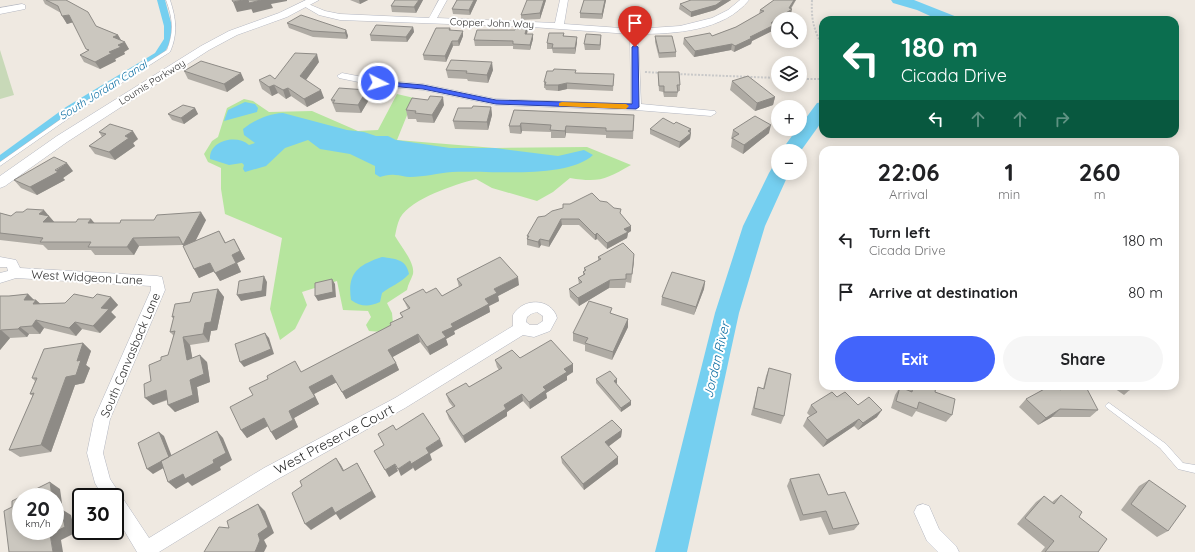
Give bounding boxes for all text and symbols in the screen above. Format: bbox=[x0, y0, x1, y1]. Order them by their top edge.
pin bbox=[618, 6, 652, 47]
icon: arrive bbox=[624, 12, 646, 34]
map controls bbox=[771, 12, 807, 180]
button: search bbox=[771, 12, 807, 48]
street label: Copper John Way bbox=[450, 15, 534, 31]
text: 180 m bbox=[901, 29, 978, 64]
icon: left bbox=[835, 32, 887, 84]
street label: Loumis Parkway bbox=[116, 56, 188, 108]
button: layers bbox=[771, 56, 807, 92]
water label: South Jordan Canal bbox=[56, 57, 151, 123]
position arrow bbox=[357, 62, 399, 104]
text: Cicada Drive bbox=[901, 64, 1007, 87]
button: + bbox=[771, 100, 807, 136]
icon: left bbox=[925, 108, 947, 130]
icon: ahead bbox=[967, 108, 989, 130]
icon: ahead bbox=[1009, 108, 1031, 130]
icon: right bbox=[1051, 108, 1073, 130]
button: − bbox=[771, 144, 807, 180]
text: 22:06 bbox=[878, 157, 939, 187]
text: 1 bbox=[1004, 157, 1014, 187]
text: 260 bbox=[1079, 157, 1120, 187]
text: Arrival bbox=[889, 186, 928, 202]
text: min bbox=[998, 186, 1020, 202]
text: m bbox=[1094, 186, 1105, 202]
text: Turn left bbox=[869, 223, 931, 242]
icon: left bbox=[835, 229, 857, 251]
text: 180 m bbox=[1123, 231, 1163, 250]
text: Cicada Drive bbox=[869, 242, 945, 258]
street label: West Widgeon Lane bbox=[31, 267, 143, 287]
icon: arrive bbox=[835, 281, 857, 303]
text: Arrive at destination bbox=[869, 283, 1018, 302]
text: 80 m bbox=[1128, 283, 1163, 302]
street label: South Canvasback Lane bbox=[97, 290, 163, 420]
water label: Jordan River bbox=[699, 319, 733, 400]
button: Exit bbox=[835, 336, 995, 382]
button: Share bbox=[1003, 336, 1163, 382]
street label: West Preserve Court bbox=[271, 400, 397, 478]
speed limit sign: 30 bbox=[72, 488, 124, 540]
text: 20 bbox=[26, 496, 50, 521]
text: km/h bbox=[25, 517, 51, 530]

